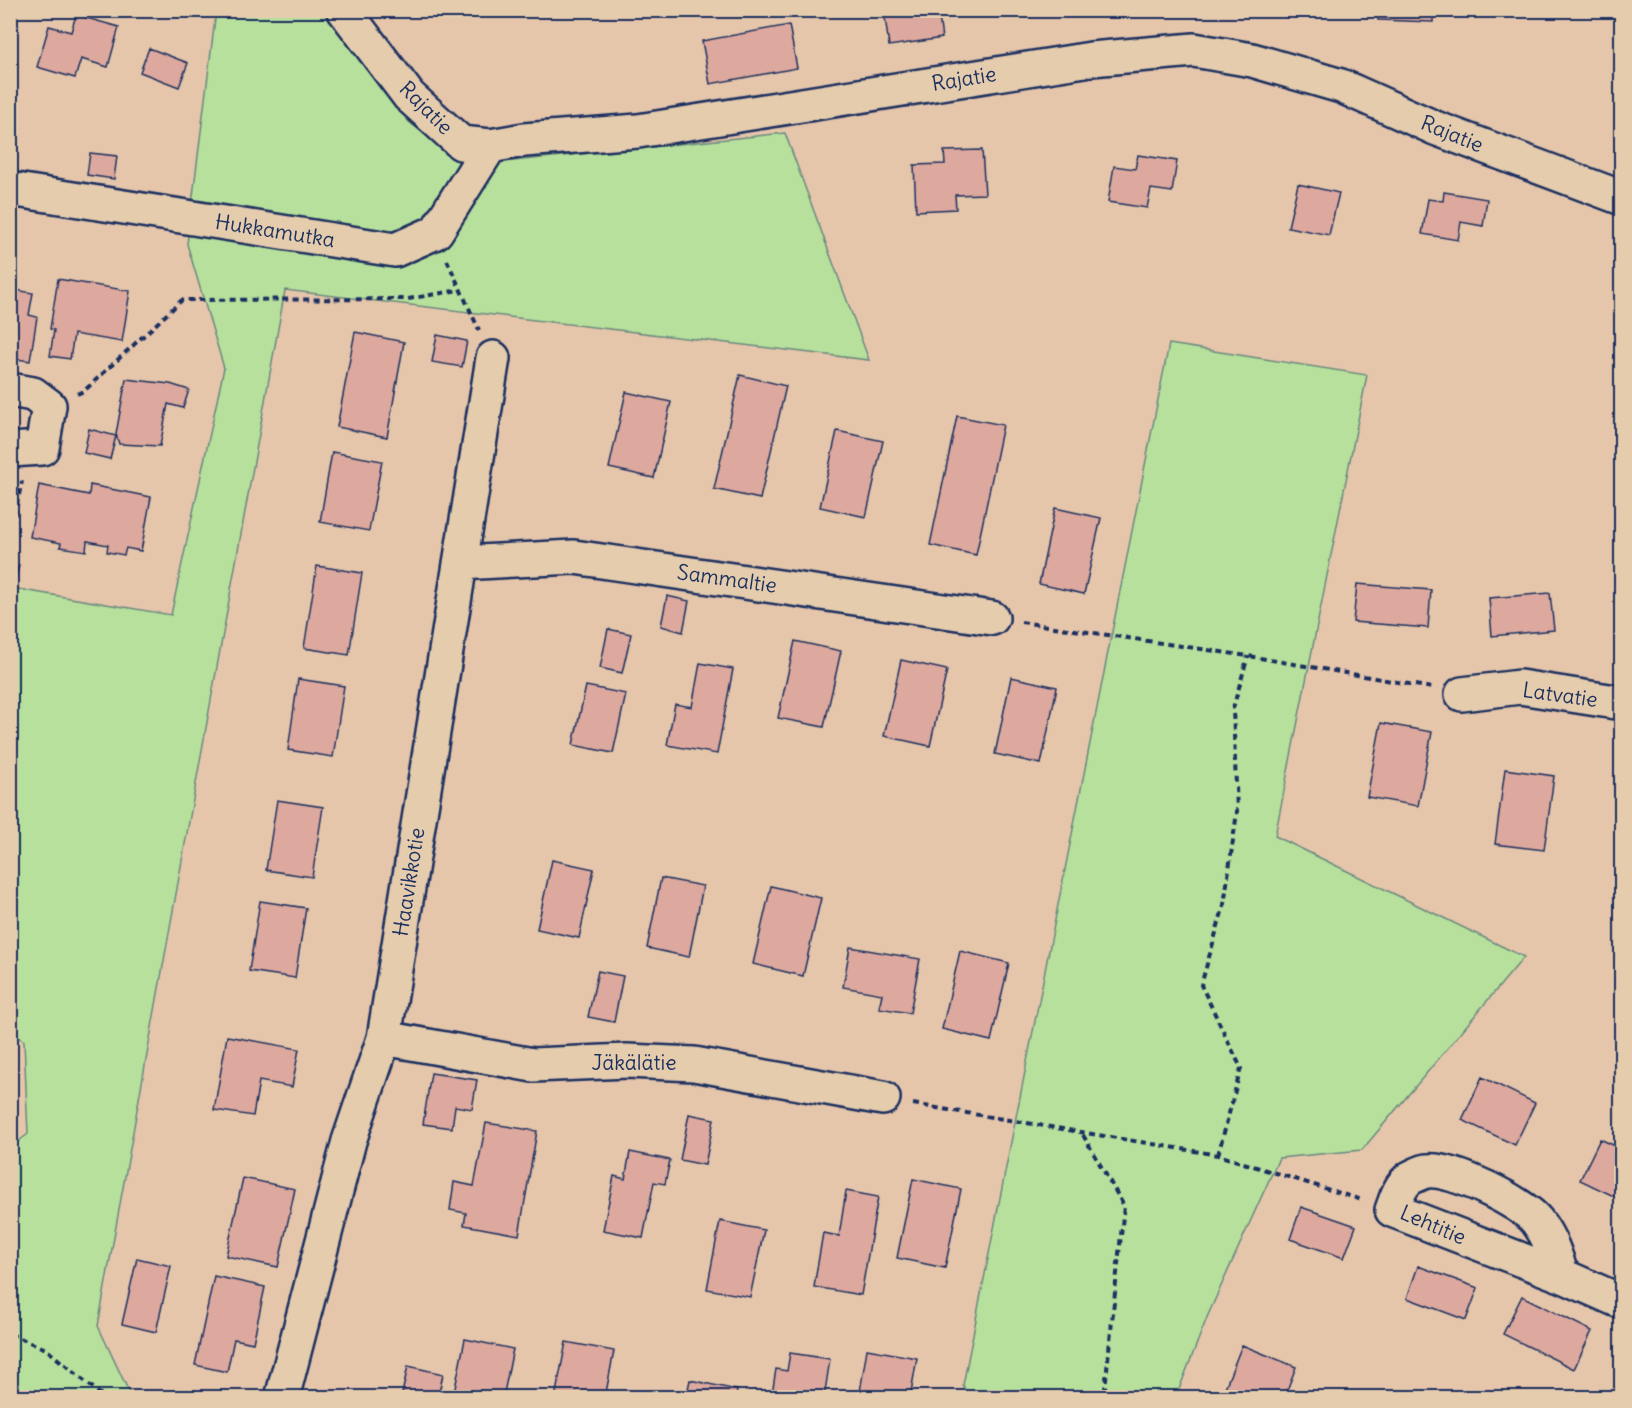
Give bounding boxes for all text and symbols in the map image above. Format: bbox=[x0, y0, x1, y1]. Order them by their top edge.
street label: Rajatie bbox=[930, 60, 998, 97]
street label: Rajatie bbox=[394, 75, 459, 140]
street label: Rajatie bbox=[1417, 109, 1487, 158]
street label: Hukkamutka bbox=[213, 208, 337, 253]
street label: Sammaltie bbox=[676, 558, 779, 599]
street label: Latvatie bbox=[1521, 676, 1599, 713]
street label: Haavikkotie bbox=[387, 826, 430, 938]
street label: Jäkälätie bbox=[592, 1049, 676, 1076]
street label: Lehtitie bbox=[1396, 1199, 1470, 1250]

